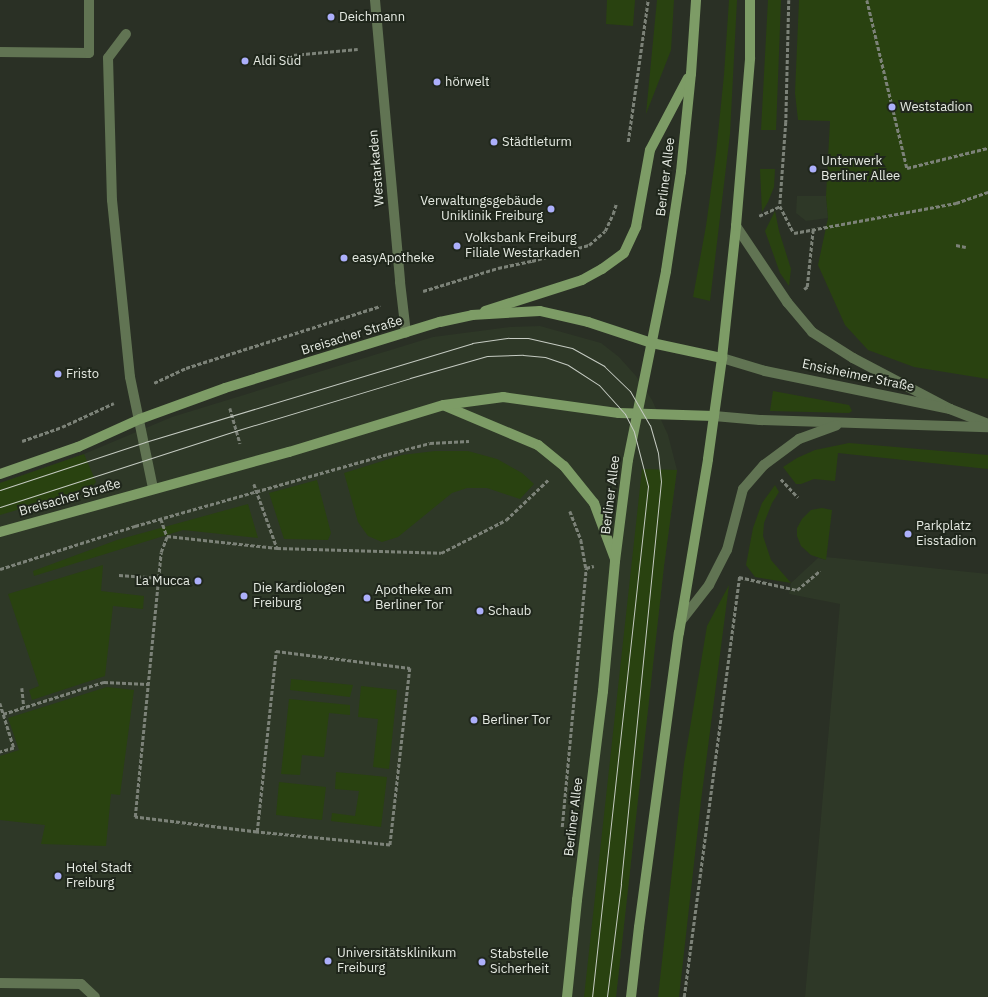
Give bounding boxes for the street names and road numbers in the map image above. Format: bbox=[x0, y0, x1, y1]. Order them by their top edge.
street label: Westarkaden bbox=[366, 129, 388, 207]
street label: Berliner Allee bbox=[653, 137, 679, 217]
street label: Breisacher Straße bbox=[300, 313, 404, 359]
street label: Ensisheimer Straße bbox=[801, 356, 915, 396]
street label: Berliner Allee bbox=[598, 455, 624, 535]
street label: Breisacher Straße bbox=[17, 476, 123, 520]
street label: Berliner Allee bbox=[561, 777, 587, 857]

